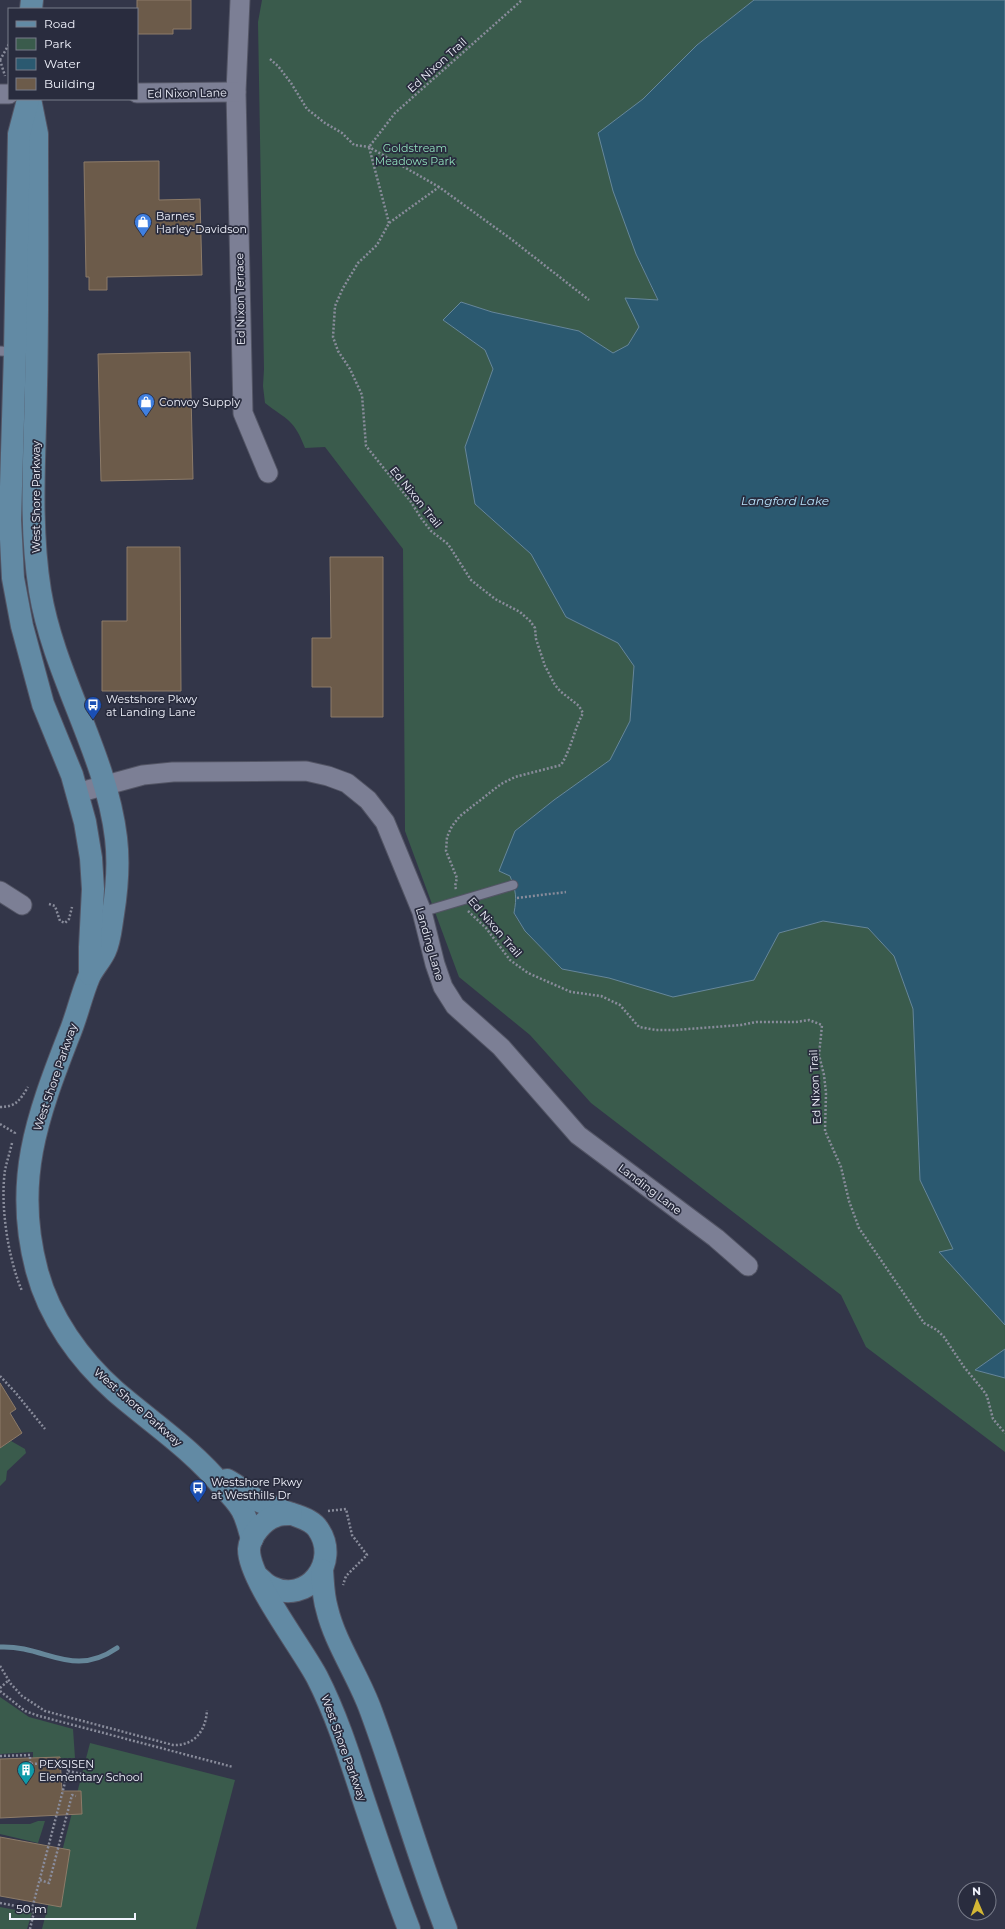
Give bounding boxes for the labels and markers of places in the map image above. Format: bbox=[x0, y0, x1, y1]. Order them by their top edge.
place label: Barnes Harley-Davidson bbox=[156, 209, 247, 236]
shop icon: Barnes Harley-Davidson bbox=[133, 212, 153, 237]
shop icon: Convoy Supply bbox=[136, 392, 156, 417]
place label: Convoy Supply bbox=[159, 395, 240, 409]
place label: Westshore Pkwy at Landing Lane bbox=[106, 692, 197, 719]
bus stop icon: Westshore Pkwy at Landing Lane bbox=[83, 695, 103, 720]
place label: Westshore Pkwy at Westhills Dr bbox=[211, 1475, 302, 1502]
bus stop icon: Westshore Pkwy at Westhills Dr bbox=[188, 1478, 208, 1503]
place label: PEXSISEṈ Elementary School bbox=[39, 1757, 143, 1784]
building icon: PEXSISEṈ Elementary School bbox=[16, 1760, 36, 1785]

